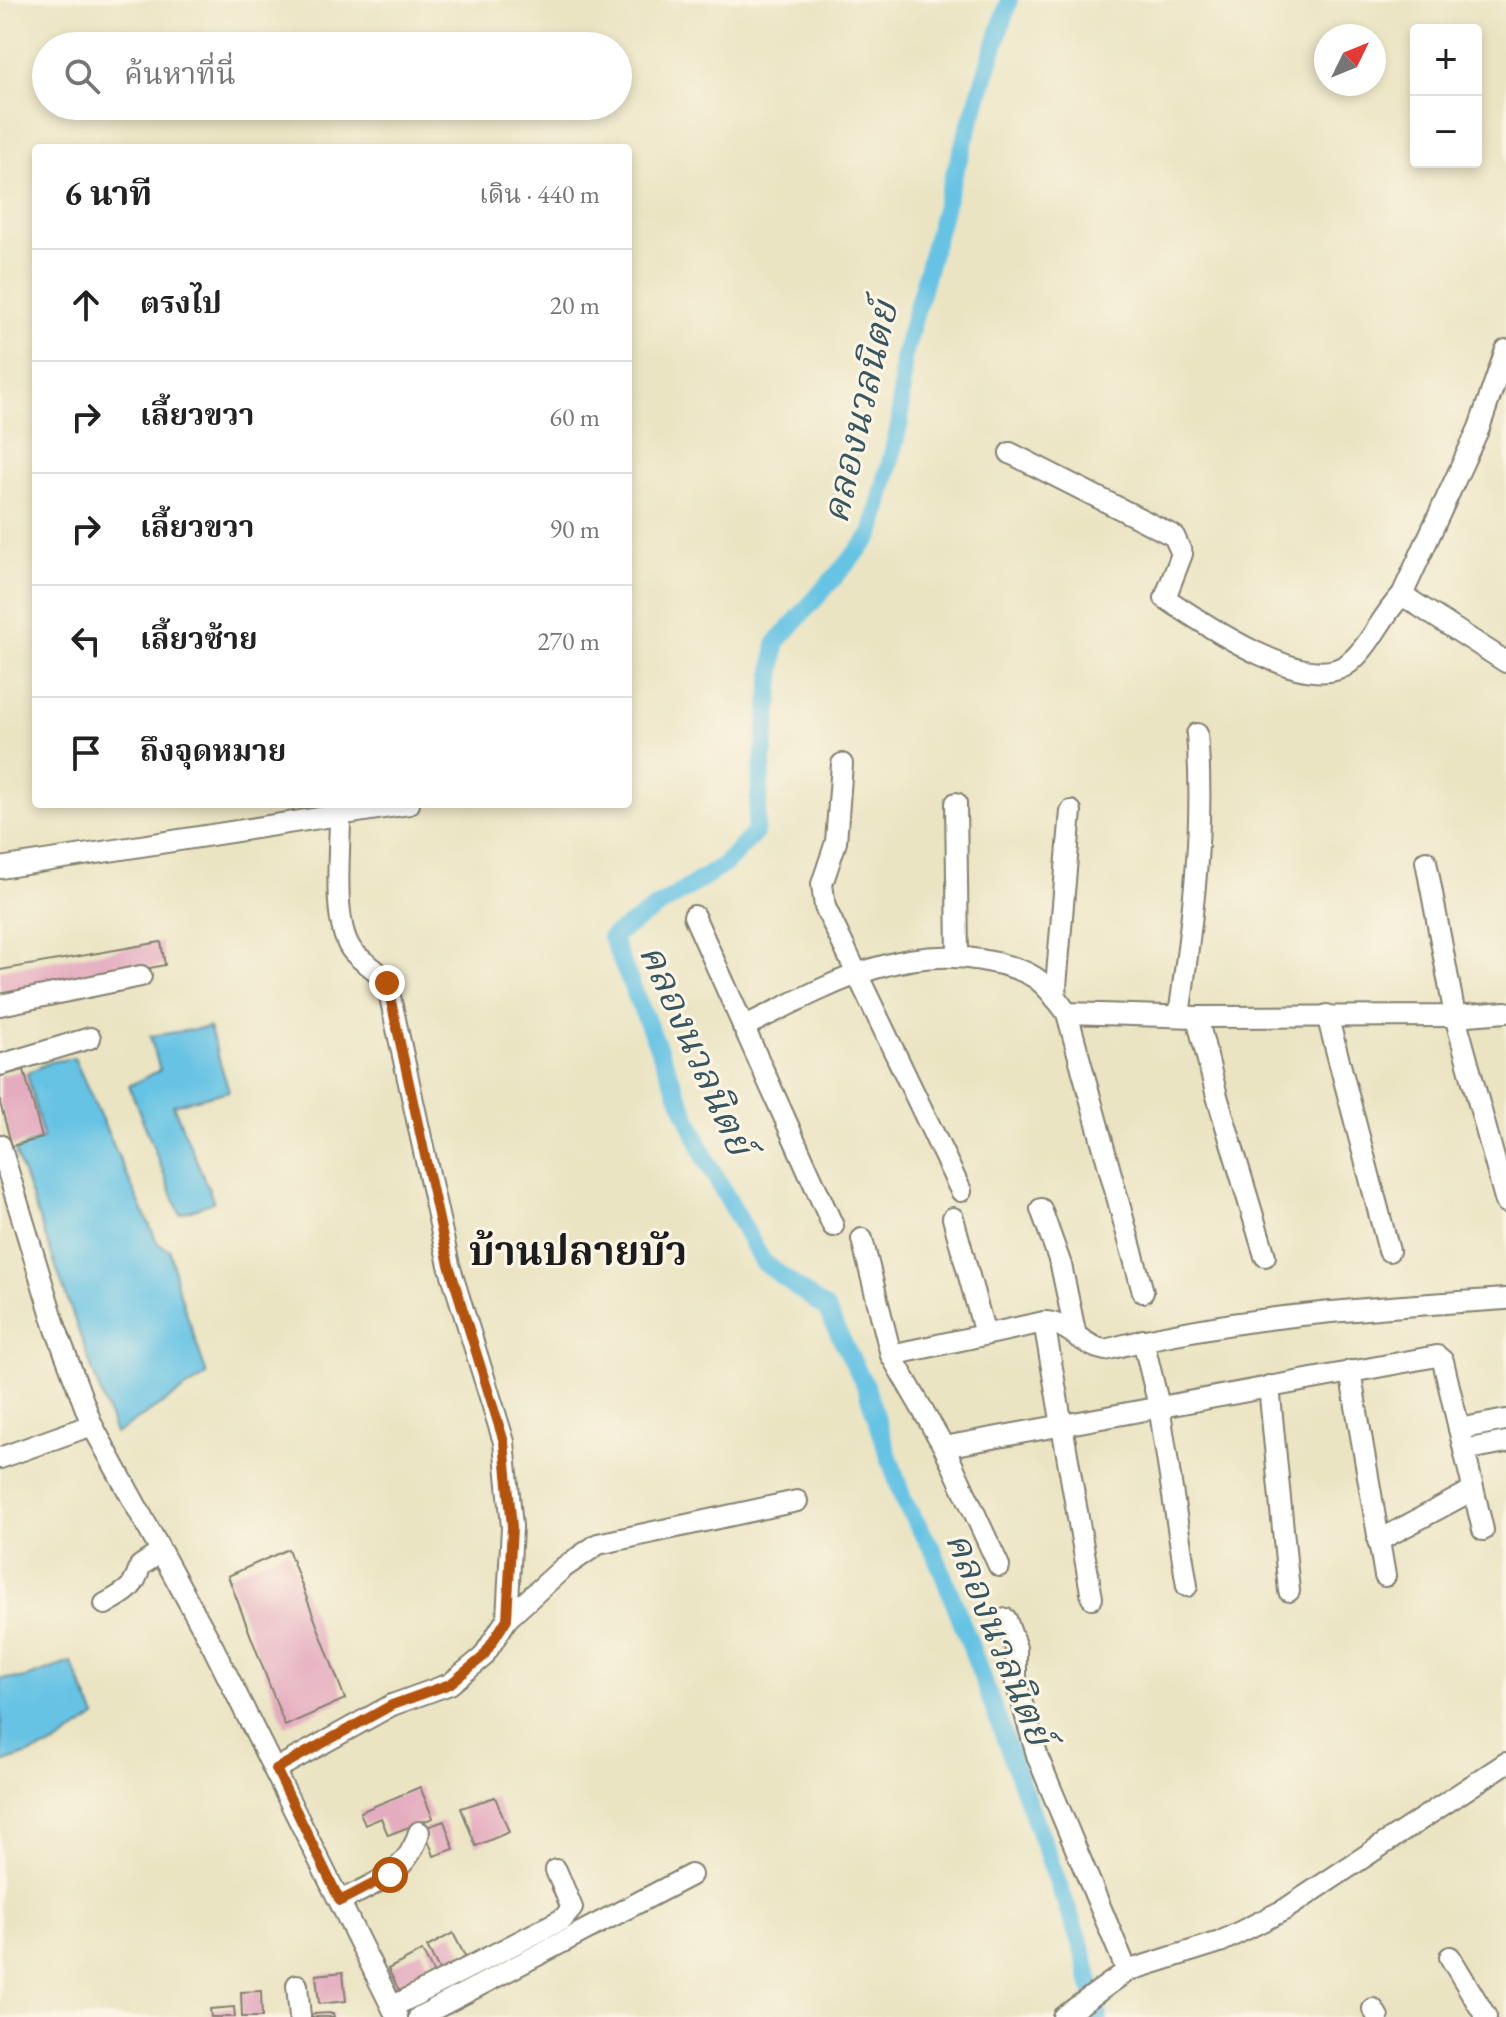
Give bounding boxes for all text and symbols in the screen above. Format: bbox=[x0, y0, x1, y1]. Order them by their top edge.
north arrow bbox=[1314, 24, 1386, 96]
map controls bbox=[1410, 24, 1482, 168]
button: + bbox=[1410, 24, 1482, 96]
search box bbox=[32, 32, 632, 120]
icon: search bbox=[60, 54, 104, 98]
text: ค้นหาที่นี่ bbox=[124, 54, 236, 93]
button: − bbox=[1410, 96, 1482, 168]
text: 6 นาที bbox=[64, 171, 152, 215]
text: เดิน · 440 m bbox=[479, 177, 600, 211]
icon: ahead bbox=[64, 283, 108, 327]
text: ตรงไป bbox=[140, 283, 222, 322]
text: 20 m bbox=[550, 288, 600, 322]
water label: คลองนวลนิตย์ bbox=[810, 289, 910, 528]
icon: right bbox=[64, 395, 108, 439]
text: เลี้ยวขวา bbox=[140, 395, 254, 434]
text: 60 m bbox=[550, 400, 600, 434]
icon: right bbox=[64, 507, 108, 551]
text: เลี้ยวขวา bbox=[140, 507, 254, 546]
text: 90 m bbox=[550, 512, 600, 546]
icon: left bbox=[64, 619, 108, 663]
text: เลี้ยวซ้าย bbox=[140, 619, 258, 658]
text: 270 m bbox=[537, 624, 600, 658]
icon: arrive bbox=[64, 731, 108, 775]
text: ถึงจุดหมาย bbox=[140, 731, 286, 770]
water label: คลองนวลนิตย์ bbox=[629, 936, 768, 1169]
route end bbox=[369, 965, 405, 1001]
district label: บ้านปลายบัว bbox=[469, 1225, 687, 1277]
water label: คลองนวลนิตย์ bbox=[935, 1524, 1068, 1759]
route start bbox=[372, 1857, 408, 1893]

